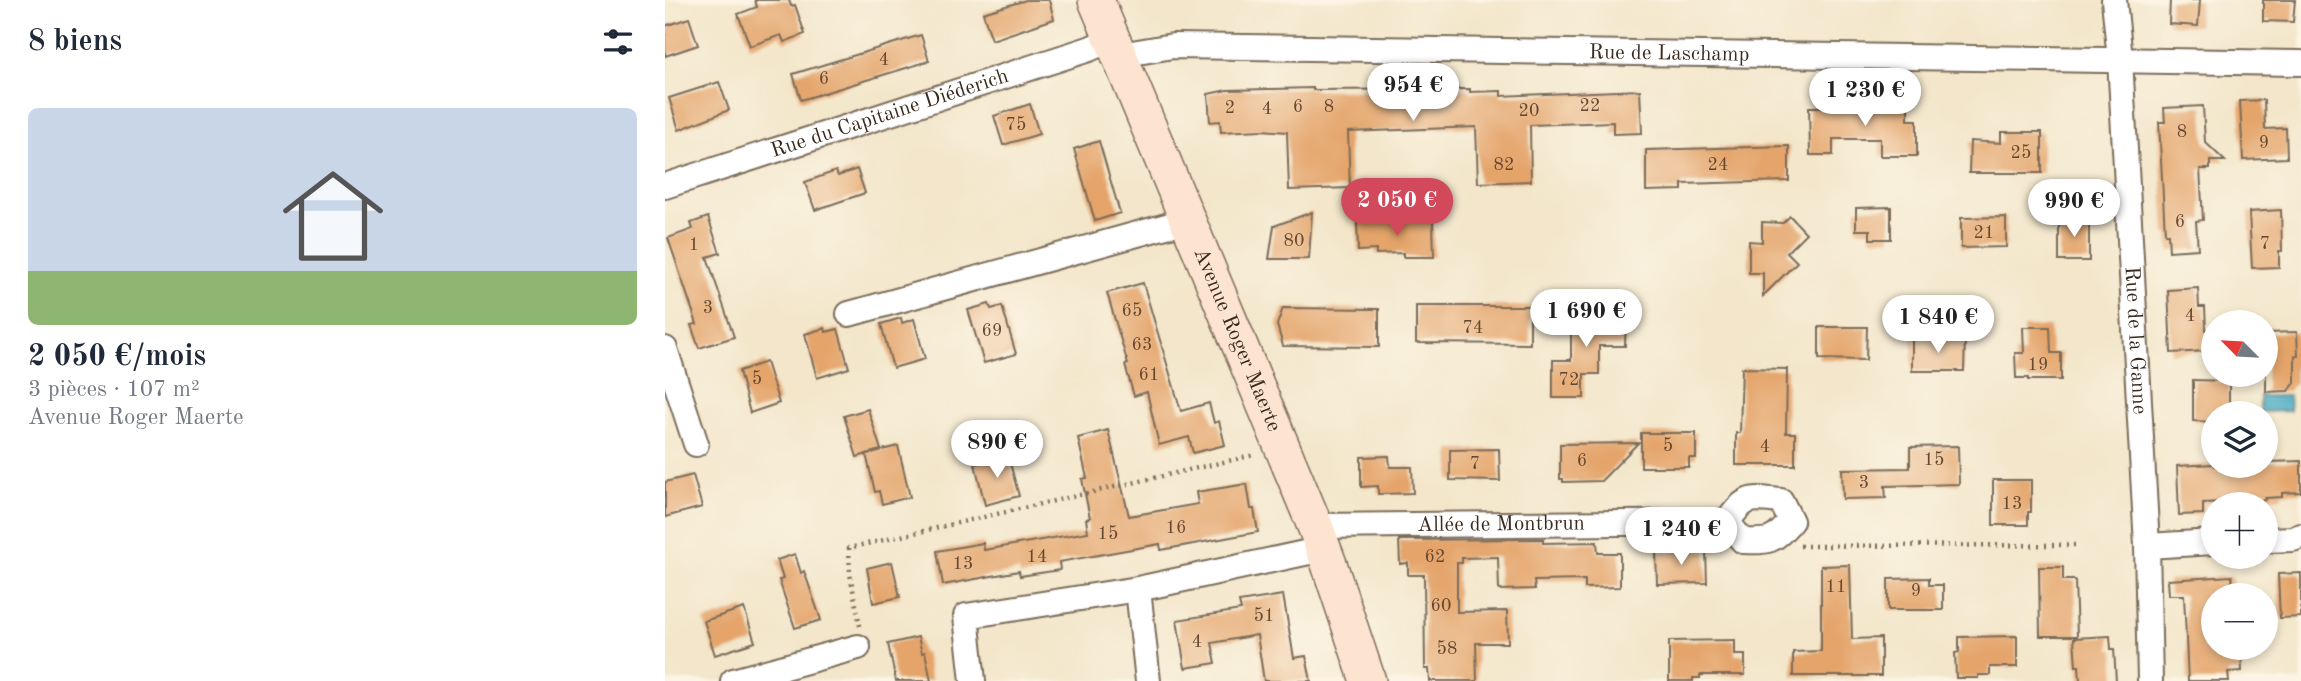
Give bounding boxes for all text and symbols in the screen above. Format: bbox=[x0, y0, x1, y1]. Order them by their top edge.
icon: filters bbox=[599, 23, 637, 61]
text: 8 biens bbox=[28, 27, 122, 57]
street label: Rue de Laschamp bbox=[1589, 42, 1750, 65]
house number: 4 bbox=[879, 51, 889, 69]
pin: 954 € bbox=[1364, 64, 1462, 123]
street label: Rue du Capitaine Diéderich bbox=[768, 65, 1011, 162]
pin: 1 230 € bbox=[1800, 68, 1930, 128]
house number: 6 bbox=[819, 70, 829, 88]
text: 954 € bbox=[1383, 74, 1443, 97]
text: 1 230 € bbox=[1825, 79, 1905, 102]
house number: 22 bbox=[1580, 97, 1600, 115]
house number: 6 bbox=[1293, 98, 1303, 116]
house number: 8 bbox=[1324, 98, 1334, 116]
house number: 2 bbox=[1225, 99, 1235, 117]
house number: 4 bbox=[1262, 100, 1272, 118]
house number: 20 bbox=[1519, 102, 1539, 120]
house number: 75 bbox=[1006, 116, 1026, 134]
house number: 8 bbox=[2177, 123, 2187, 141]
house number: 9 bbox=[2259, 134, 2269, 152]
house number: 25 bbox=[2011, 144, 2031, 162]
icon: home bbox=[270, 153, 396, 279]
house number: 82 bbox=[1494, 156, 1514, 174]
house number: 24 bbox=[1708, 156, 1728, 174]
pin: 2 050 € bbox=[1332, 178, 1462, 238]
pin: 990 € bbox=[2025, 180, 2123, 239]
text: 2 050 € bbox=[1357, 189, 1437, 212]
text: 990 € bbox=[2044, 190, 2104, 213]
house number: 6 bbox=[2175, 213, 2185, 231]
house number: 21 bbox=[1974, 224, 1994, 242]
house number: 80 bbox=[1284, 232, 1304, 250]
house number: 7 bbox=[2260, 235, 2270, 253]
house number: 1 bbox=[689, 236, 699, 254]
street label: Avenue Roger Maerte bbox=[1190, 245, 1285, 435]
street label: Rue de la Ganne bbox=[2121, 266, 2150, 415]
pin: 1 690 € bbox=[1521, 290, 1651, 349]
pin: 1 840 € bbox=[1873, 296, 2003, 355]
house number: 3 bbox=[703, 299, 713, 317]
text: 1 690 € bbox=[1546, 300, 1626, 323]
house number: 65 bbox=[1122, 302, 1142, 320]
text: 1 840 € bbox=[1898, 306, 1978, 329]
house number: 4 bbox=[2185, 307, 2195, 325]
north arrow bbox=[2201, 310, 2279, 387]
map controls bbox=[2201, 310, 2278, 660]
house number: 74 bbox=[1463, 319, 1483, 337]
house number: 69 bbox=[982, 322, 1002, 340]
house number: 63 bbox=[1132, 336, 1152, 354]
text: 2 050 €/mois bbox=[28, 342, 206, 372]
house number: 19 bbox=[2028, 356, 2048, 374]
house number: 61 bbox=[1139, 366, 1159, 384]
house number: 5 bbox=[752, 370, 762, 388]
house number: 72 bbox=[1559, 371, 1579, 389]
text: 3 pièces · 107 m² bbox=[28, 378, 200, 401]
button: layers bbox=[2201, 401, 2278, 478]
text: Avenue Roger Maerte bbox=[28, 406, 244, 429]
pin: 890 € bbox=[948, 420, 1046, 480]
text: 890 € bbox=[967, 431, 1027, 454]
house number: 5 bbox=[1663, 437, 1673, 455]
house number: 4 bbox=[1760, 438, 1770, 456]
house number: 15 bbox=[1924, 451, 1944, 469]
house number: 6 bbox=[1577, 452, 1587, 470]
house number: 7 bbox=[1470, 455, 1480, 473]
house number: 3 bbox=[1859, 474, 1869, 492]
button: + bbox=[2201, 492, 2278, 569]
house number: 13 bbox=[2002, 495, 2022, 513]
pin: 1 240 € bbox=[1616, 508, 1746, 567]
street label: Allée de Montbrun bbox=[1417, 513, 1585, 536]
text: 1 240 € bbox=[1641, 518, 1721, 541]
house number: 16 bbox=[1166, 519, 1186, 537]
house number: 15 bbox=[1098, 525, 1118, 543]
house number: 14 bbox=[1027, 548, 1047, 566]
house number: 62 bbox=[1425, 548, 1445, 566]
house number: 13 bbox=[953, 555, 973, 573]
house number: 11 bbox=[1826, 578, 1846, 596]
house number: 9 bbox=[1911, 582, 1921, 600]
button: − bbox=[2201, 583, 2278, 660]
house number: 60 bbox=[1431, 597, 1451, 615]
house number: 51 bbox=[1254, 607, 1274, 625]
house number: 4 bbox=[1192, 633, 1202, 651]
house number: 58 bbox=[1437, 640, 1457, 658]

